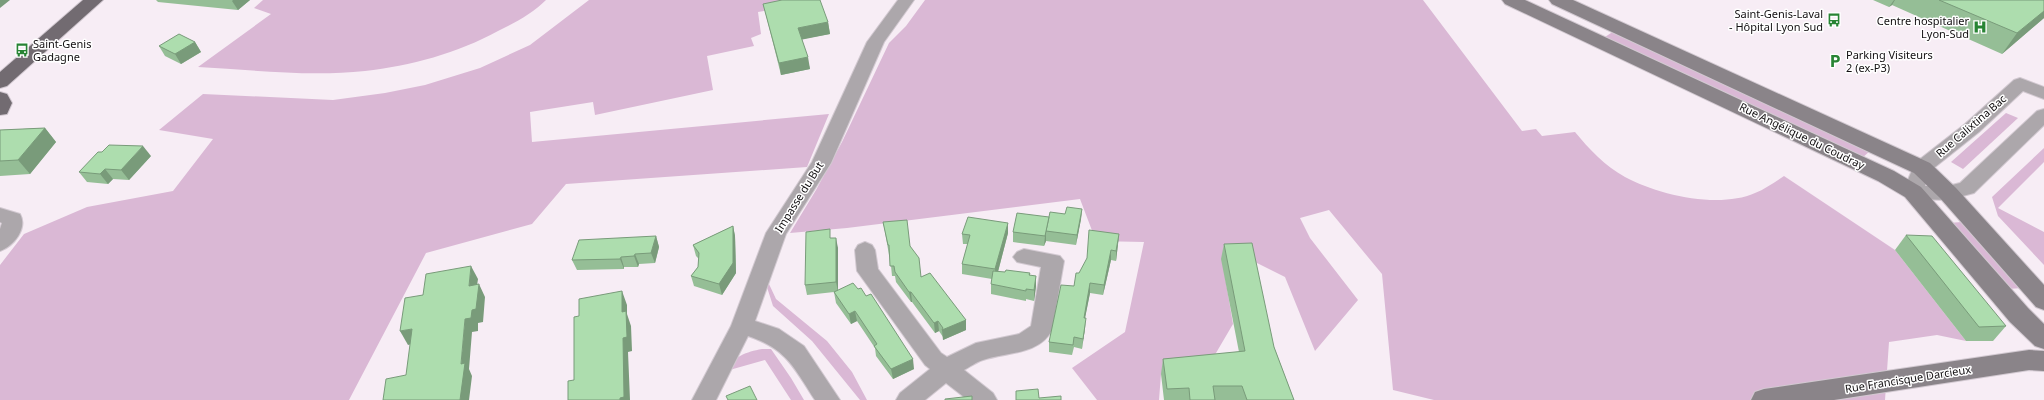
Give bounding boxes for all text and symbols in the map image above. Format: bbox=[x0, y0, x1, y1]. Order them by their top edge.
place label: Saint-Genis-Laval - Hôpital Lyon Sud bbox=[1729, 6, 1823, 34]
bus stop icon: Saint-Genis-Laval - Hôpital Lyon Sud bbox=[1826, 12, 1842, 28]
place label: Centre hospitalier Lyon-Sud bbox=[1877, 13, 1969, 41]
hospital icon: Centre hospitalier Lyon-Sud bbox=[1972, 19, 1988, 35]
place label: Saint-Genis Gadagne bbox=[33, 36, 91, 64]
bus stop icon: Saint-Genis Gadagne bbox=[14, 42, 30, 58]
place label: Parking Visiteurs 2 (ex-P3) bbox=[1846, 47, 1933, 75]
parking icon: Parking Visiteurs 2 (ex-P3) bbox=[1827, 53, 1843, 69]
street label: Rue Calixtina Bac bbox=[1932, 91, 2009, 160]
street label: Rue Angélique du Coudray bbox=[1737, 99, 1868, 173]
street label: Impasse du But bbox=[771, 158, 826, 235]
street label: Rue Francisque Darcieux bbox=[1844, 361, 1972, 396]

